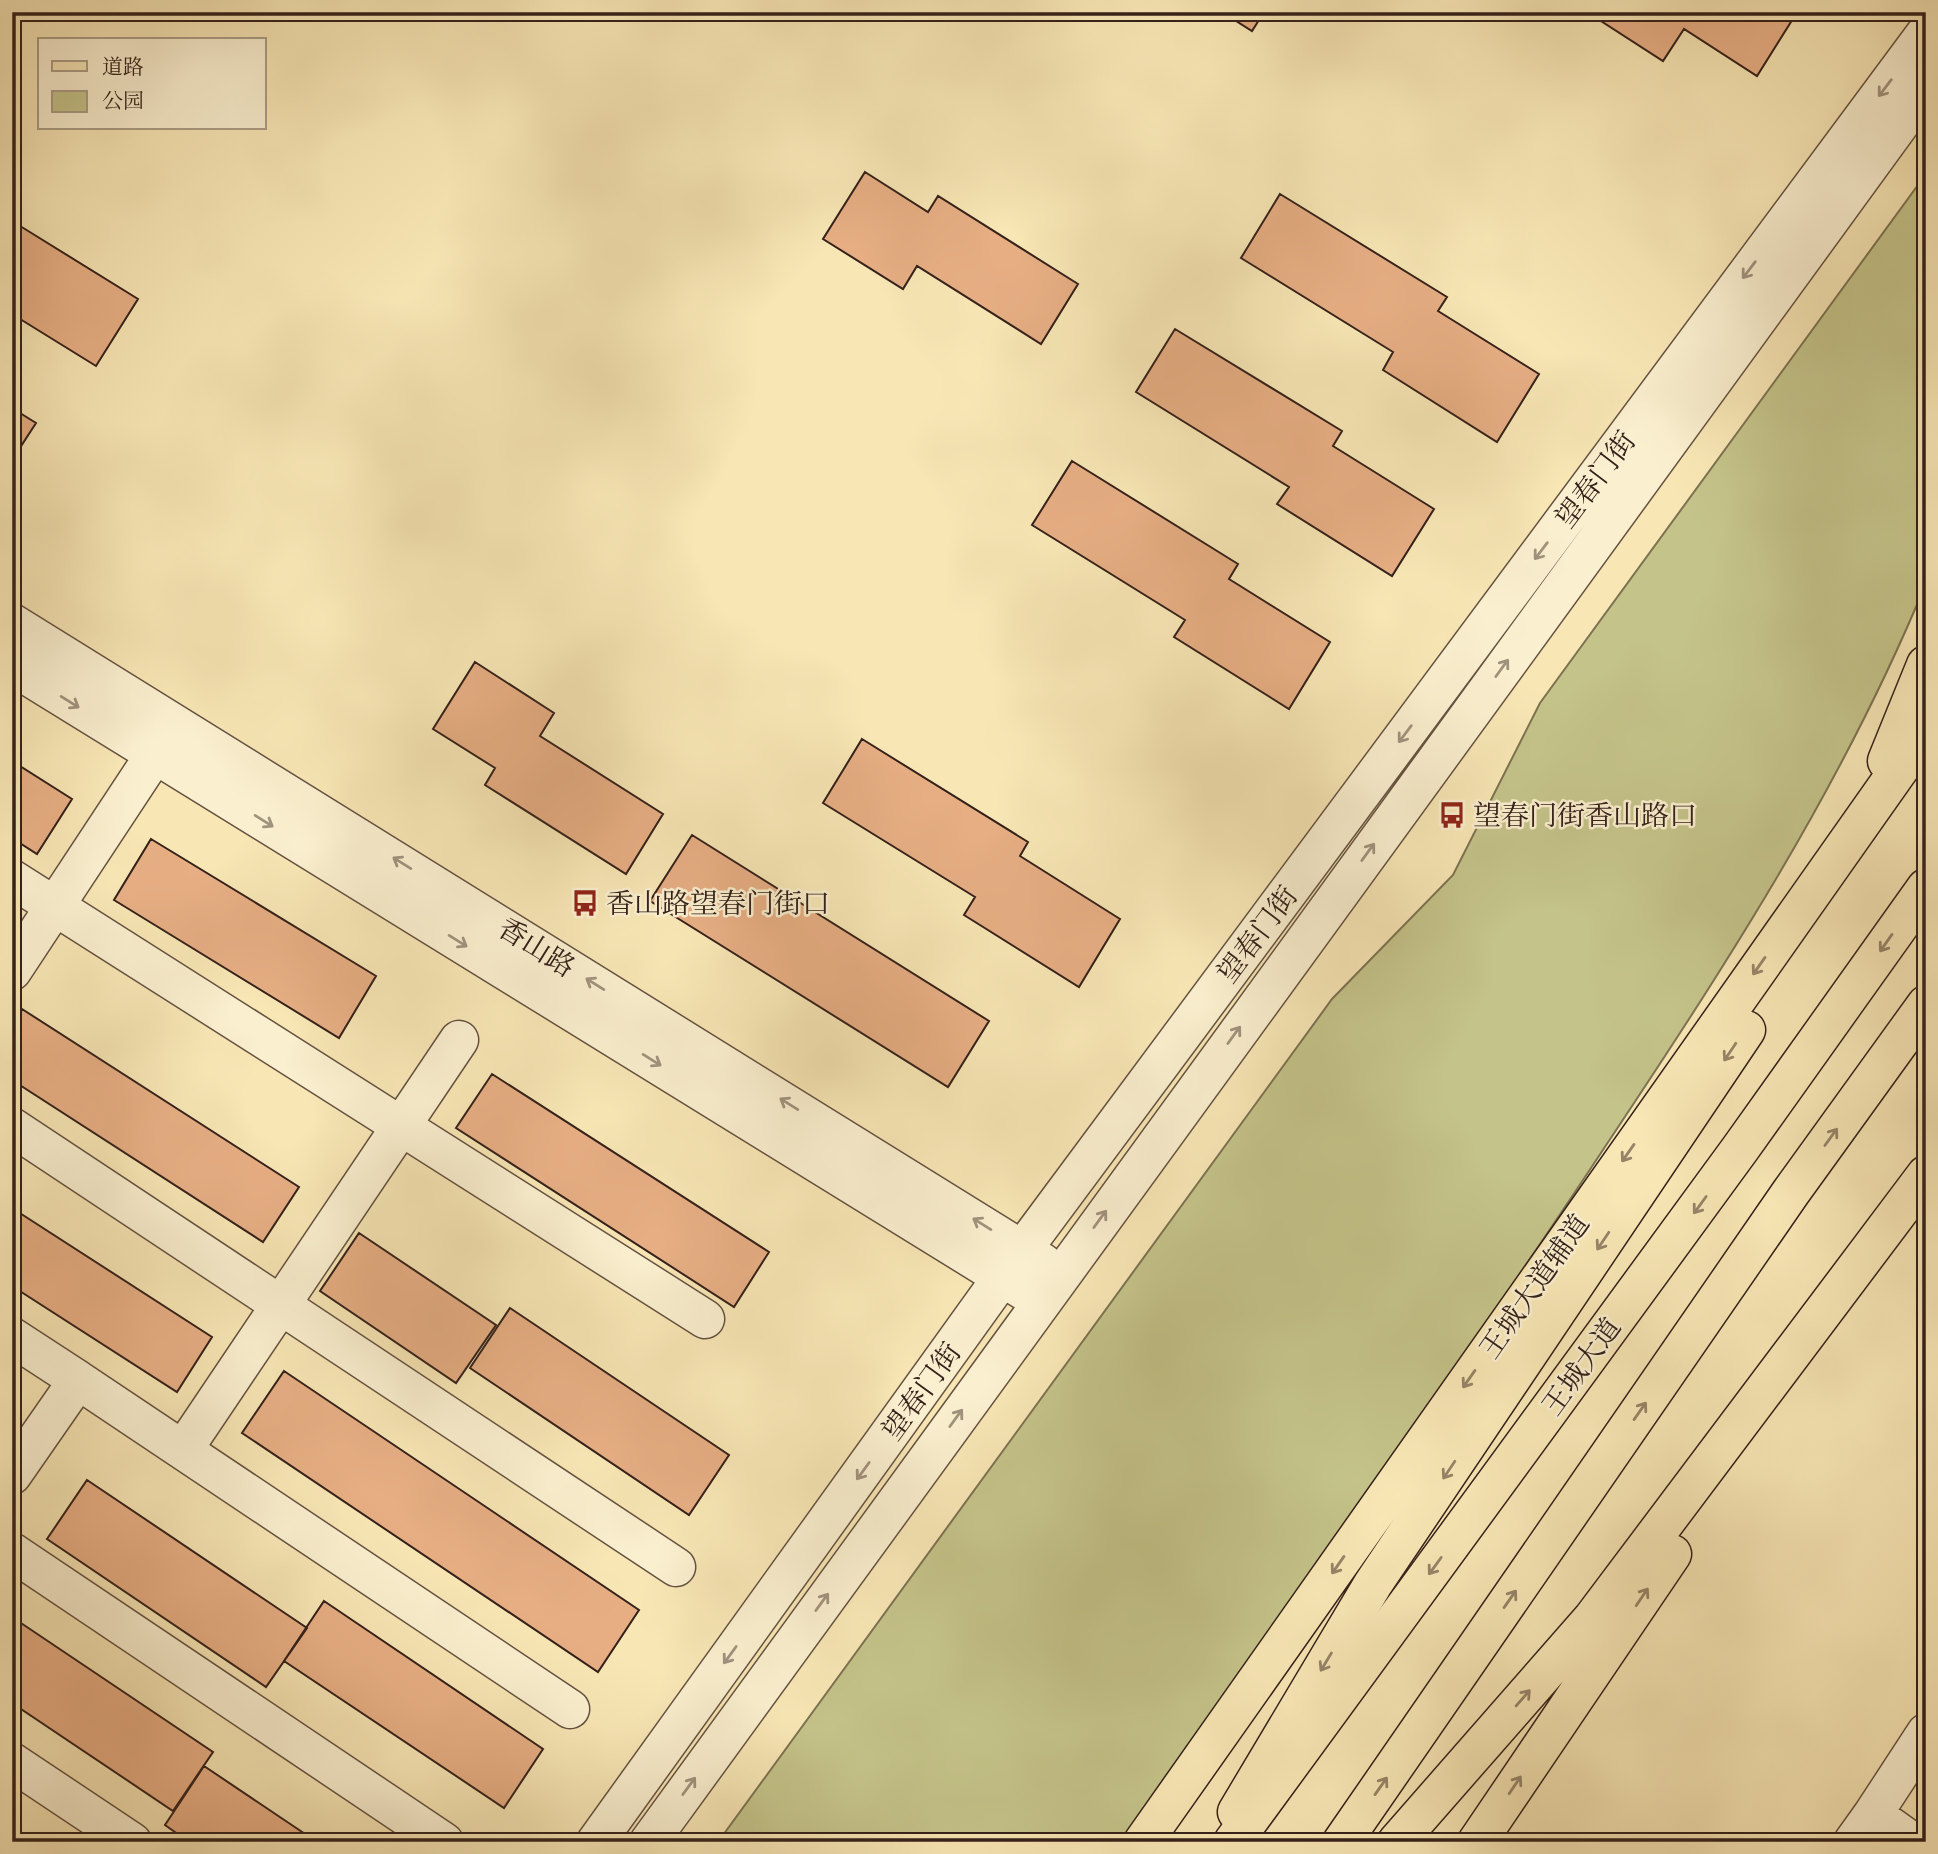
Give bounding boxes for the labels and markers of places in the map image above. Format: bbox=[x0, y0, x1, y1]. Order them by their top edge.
bus stop icon: 望春门街香山路口 bbox=[1437, 800, 1467, 830]
place label: 望春门街香山路口 bbox=[1473, 801, 1697, 832]
bus stop icon: 香山路望春门街口 bbox=[570, 888, 600, 918]
place label: 香山路望春门街口 bbox=[606, 889, 830, 920]

